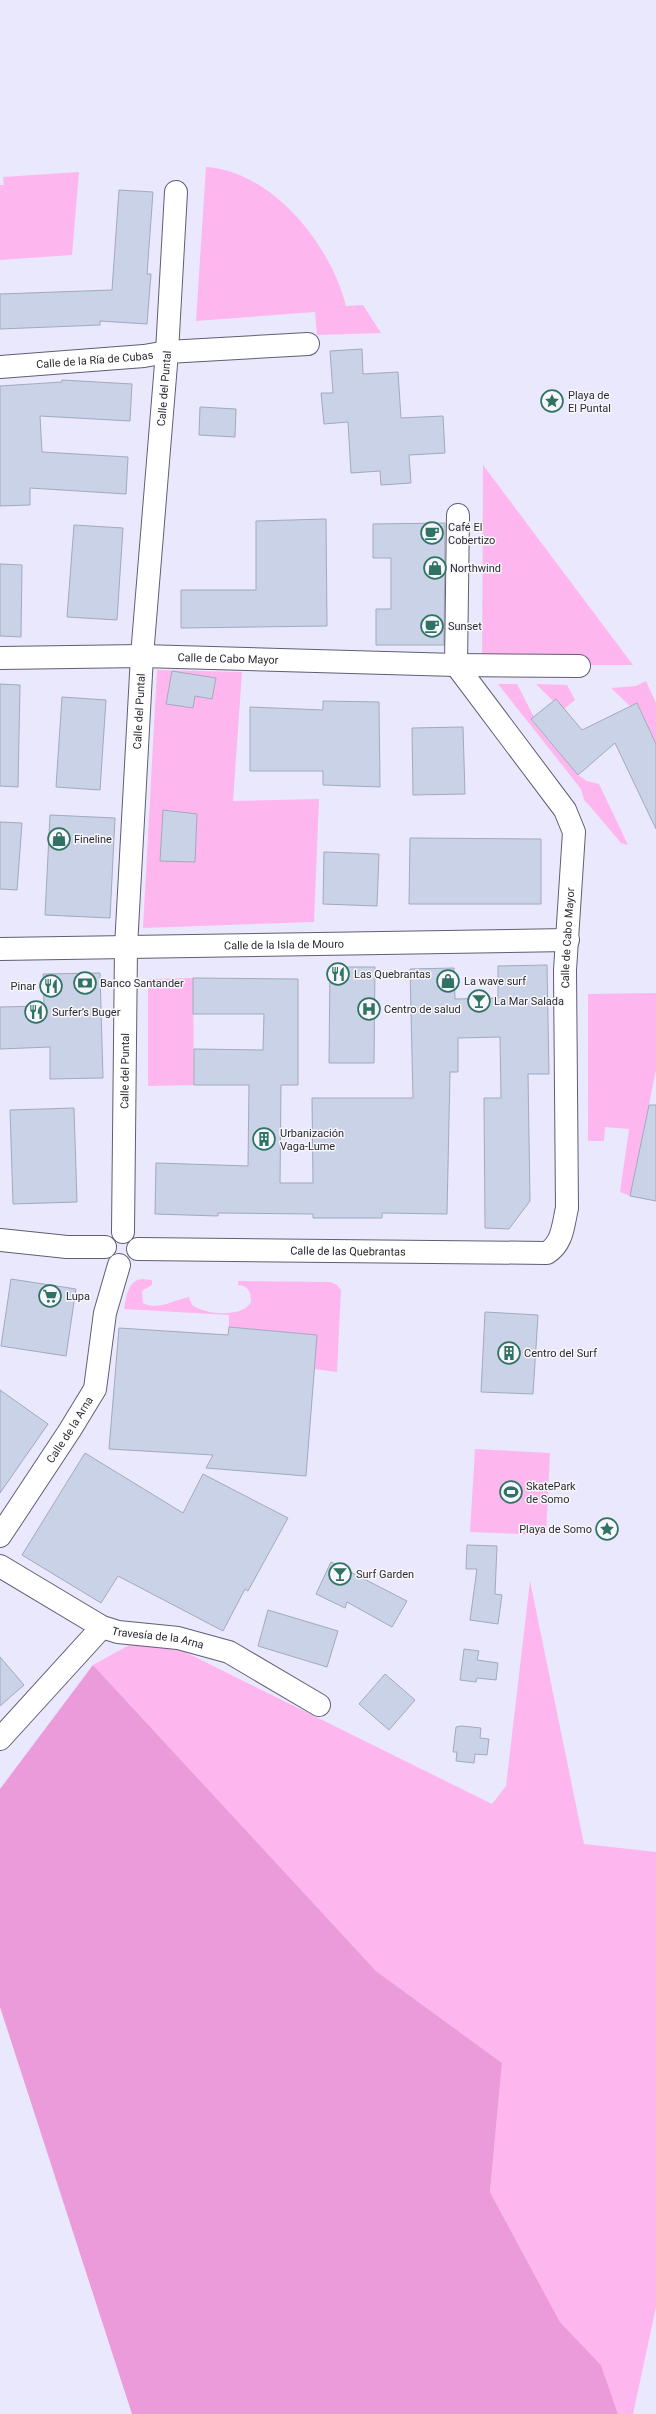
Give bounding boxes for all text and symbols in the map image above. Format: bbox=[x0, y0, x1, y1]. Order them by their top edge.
street label: Calle de la Ría de Cubas bbox=[36, 348, 155, 371]
street label: Calle del Puntal bbox=[155, 350, 174, 427]
place icon: Playa de El Puntal bbox=[539, 388, 565, 414]
place label: Playa de El Puntal bbox=[568, 389, 611, 415]
cafe icon: Café El Cobertizo bbox=[419, 520, 445, 546]
place label: Café El Cobertizo bbox=[448, 521, 495, 547]
shop icon: Northwind bbox=[422, 555, 448, 581]
place label: Northwind bbox=[450, 562, 501, 575]
cafe icon: Sunset bbox=[419, 613, 445, 639]
place label: Sunset bbox=[448, 620, 482, 633]
street label: Calle de Cabo Mayor bbox=[177, 651, 279, 667]
street label: Calle del Puntal bbox=[131, 673, 148, 750]
shop icon: Fineline bbox=[46, 826, 72, 852]
place label: Fineline bbox=[74, 833, 112, 846]
street label: Calle de Cabo Mayor bbox=[559, 887, 577, 988]
street label: Calle de la Isla de Mouro bbox=[224, 938, 344, 952]
restaurant icon: Las Quebrantas bbox=[325, 961, 351, 987]
place label: Las Quebrantas bbox=[354, 968, 431, 981]
shop icon: La wave surf bbox=[435, 968, 461, 994]
bank icon: Banco Santander bbox=[72, 970, 98, 996]
restaurant icon: Pinar bbox=[38, 973, 64, 999]
place label: La wave surf bbox=[464, 975, 526, 988]
place label: Banco Santander bbox=[100, 977, 184, 990]
place label: Pinar bbox=[11, 980, 36, 993]
bar icon: La Mar Salada bbox=[466, 988, 492, 1014]
place label: La Mar Salada bbox=[494, 995, 564, 1008]
hospital icon: Centro de salud bbox=[356, 996, 382, 1022]
restaurant icon: Surfer’s Buger bbox=[23, 999, 49, 1025]
place label: Centro de salud bbox=[384, 1003, 461, 1016]
place label: Surfer’s Buger bbox=[52, 1006, 121, 1019]
street label: Calle del Puntal bbox=[118, 1033, 132, 1109]
building icon: Urbanización Vaga-Lume bbox=[251, 1126, 277, 1152]
place label: Urbanización Vaga-Lume bbox=[280, 1127, 344, 1153]
street label: Calle de las Quebrantas bbox=[290, 1244, 406, 1259]
supermarket icon: Lupa bbox=[37, 1283, 63, 1309]
place label: Lupa bbox=[66, 1290, 90, 1303]
building icon: Centro del Surf bbox=[496, 1340, 522, 1366]
place label: Centro del Surf bbox=[524, 1347, 597, 1360]
street label: Calle de la Arna bbox=[44, 1394, 96, 1466]
sports icon: SkatePark de Somo bbox=[498, 1479, 524, 1505]
place label: SkatePark de Somo bbox=[526, 1480, 576, 1506]
place icon: Playa de Somo bbox=[594, 1516, 620, 1542]
place label: Playa de Somo bbox=[519, 1523, 592, 1536]
bar icon: Surf Garden bbox=[327, 1561, 353, 1587]
place label: Surf Garden bbox=[356, 1568, 414, 1581]
street label: Travesía de la Arna bbox=[110, 1624, 205, 1652]

